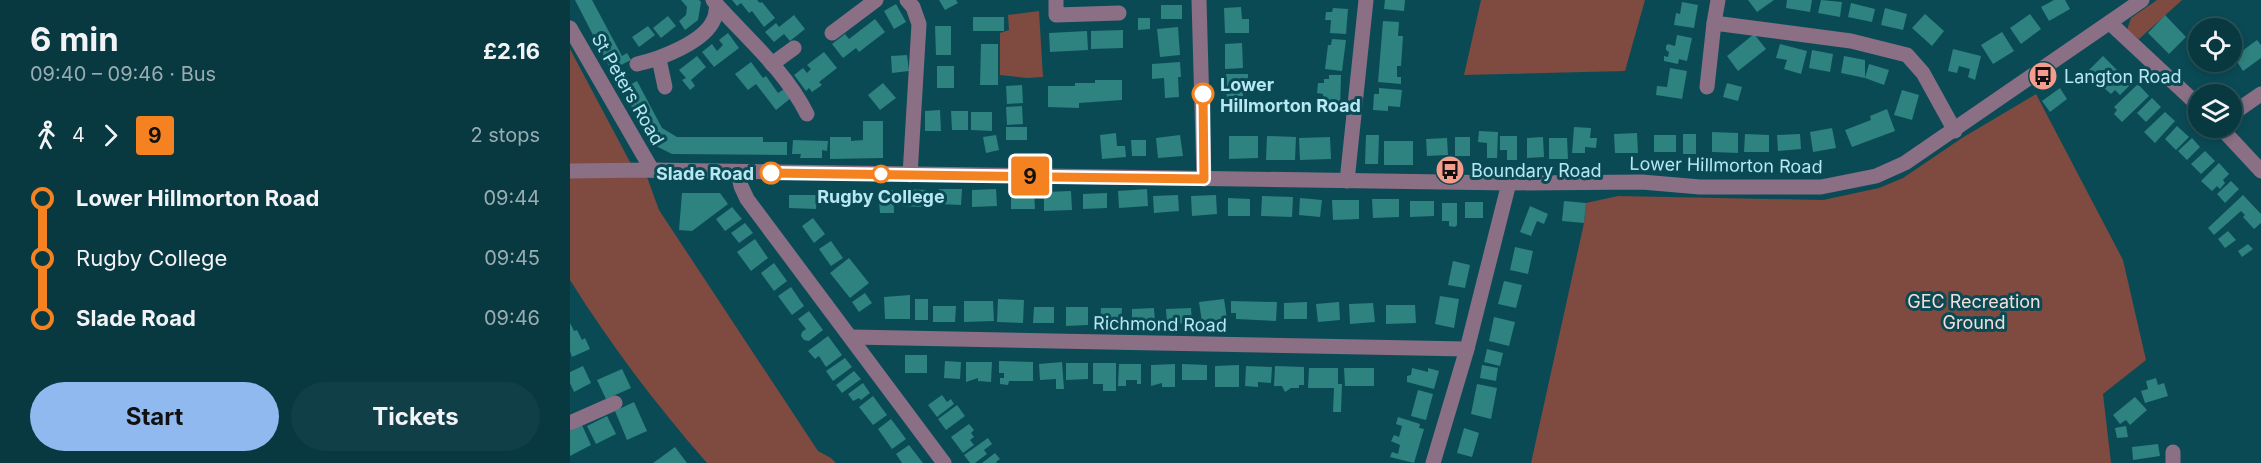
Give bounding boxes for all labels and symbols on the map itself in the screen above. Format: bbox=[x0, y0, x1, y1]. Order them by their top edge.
street label: St Peters Road bbox=[588, 29, 668, 149]
bus stop icon: Langton Road bbox=[2027, 60, 2059, 92]
place label: Langton Road bbox=[2064, 66, 2182, 87]
place label: Lower Hillmorton Road bbox=[1220, 74, 1361, 116]
marker: Lower Hillmorton Road bbox=[1192, 83, 1214, 105]
street label: Lower Hillmorton Road bbox=[1629, 153, 1823, 177]
bus stop icon: Boundary Road bbox=[1434, 154, 1466, 186]
line badge: 9 bbox=[1010, 156, 1050, 195]
place label: Boundary Road bbox=[1471, 160, 1602, 181]
marker: Slade Road bbox=[760, 162, 782, 184]
place label: Slade Road bbox=[656, 163, 754, 184]
marker: Rugby College bbox=[872, 165, 890, 183]
place label: Rugby College bbox=[817, 186, 945, 207]
park label: GEC Recreation Ground bbox=[1907, 291, 2041, 333]
street label: Richmond Road bbox=[1093, 312, 1227, 336]

